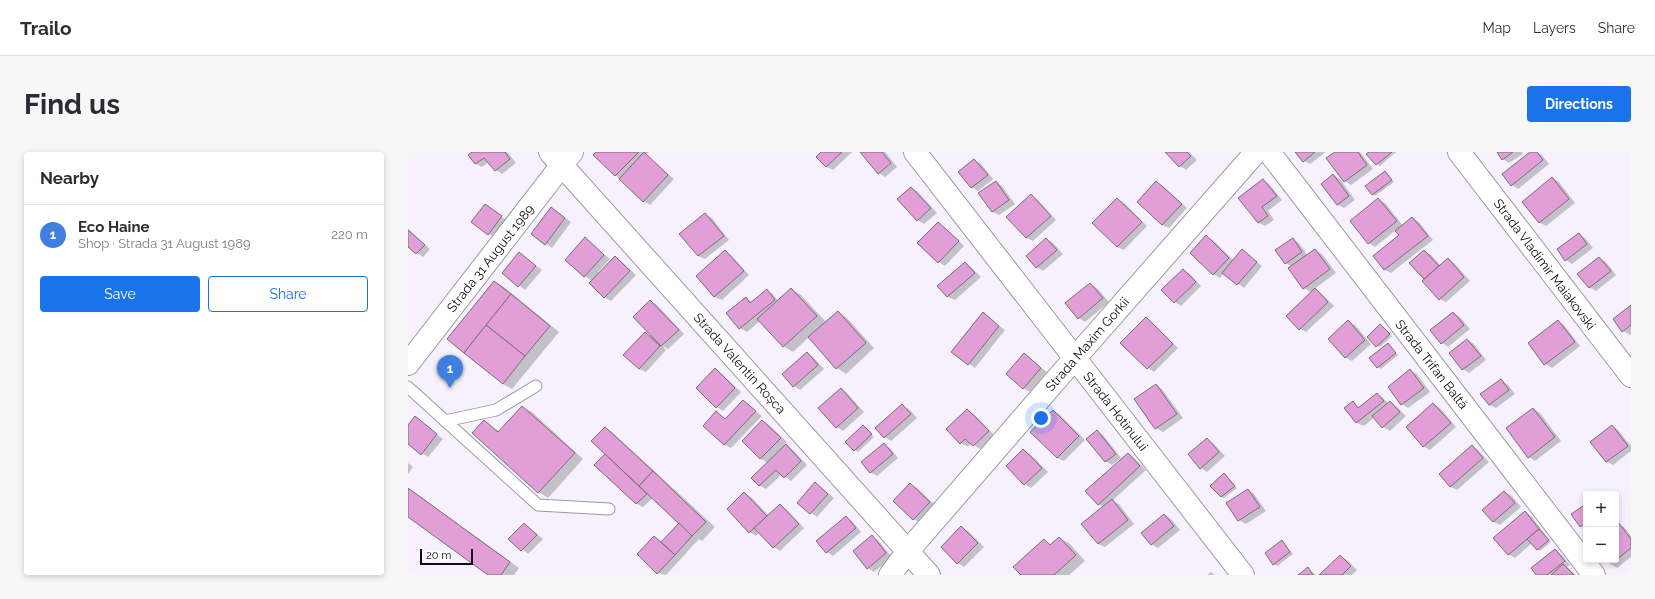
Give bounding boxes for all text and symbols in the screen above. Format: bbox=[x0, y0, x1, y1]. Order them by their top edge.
text: Trailo bbox=[20, 17, 71, 39]
text: Map bbox=[1483, 20, 1511, 36]
text: Layers bbox=[1533, 20, 1576, 36]
text: Share bbox=[1598, 20, 1635, 36]
button: Directions bbox=[1527, 86, 1631, 122]
text: Find us bbox=[24, 88, 120, 121]
text: Nearby bbox=[40, 168, 99, 188]
street label: Strada Vladimir Maiakovski bbox=[1491, 196, 1599, 333]
street label: Strada 31 August 1989 bbox=[444, 201, 537, 315]
text: Eco Haine bbox=[78, 218, 150, 236]
text: 1 bbox=[50, 227, 56, 242]
text: 220 m bbox=[331, 227, 368, 242]
text: Shop · Strada 31 August 1989 bbox=[78, 236, 251, 251]
button: Save bbox=[40, 276, 200, 312]
button: Share bbox=[208, 276, 368, 312]
street label: Strada Maxim Gorkii bbox=[1043, 294, 1132, 394]
street label: Strada Valentin Roșca bbox=[690, 310, 789, 417]
street label: Strada Trifan Baltă bbox=[1392, 317, 1471, 412]
pin: 1 bbox=[437, 355, 463, 388]
street label: Strada Hotinului bbox=[1080, 369, 1151, 454]
your location bbox=[1031, 408, 1051, 428]
map controls bbox=[1583, 491, 1619, 563]
button: + bbox=[1583, 491, 1619, 527]
button: − bbox=[1583, 527, 1619, 563]
scale bar bbox=[420, 547, 473, 566]
text: 20 m bbox=[426, 549, 451, 562]

